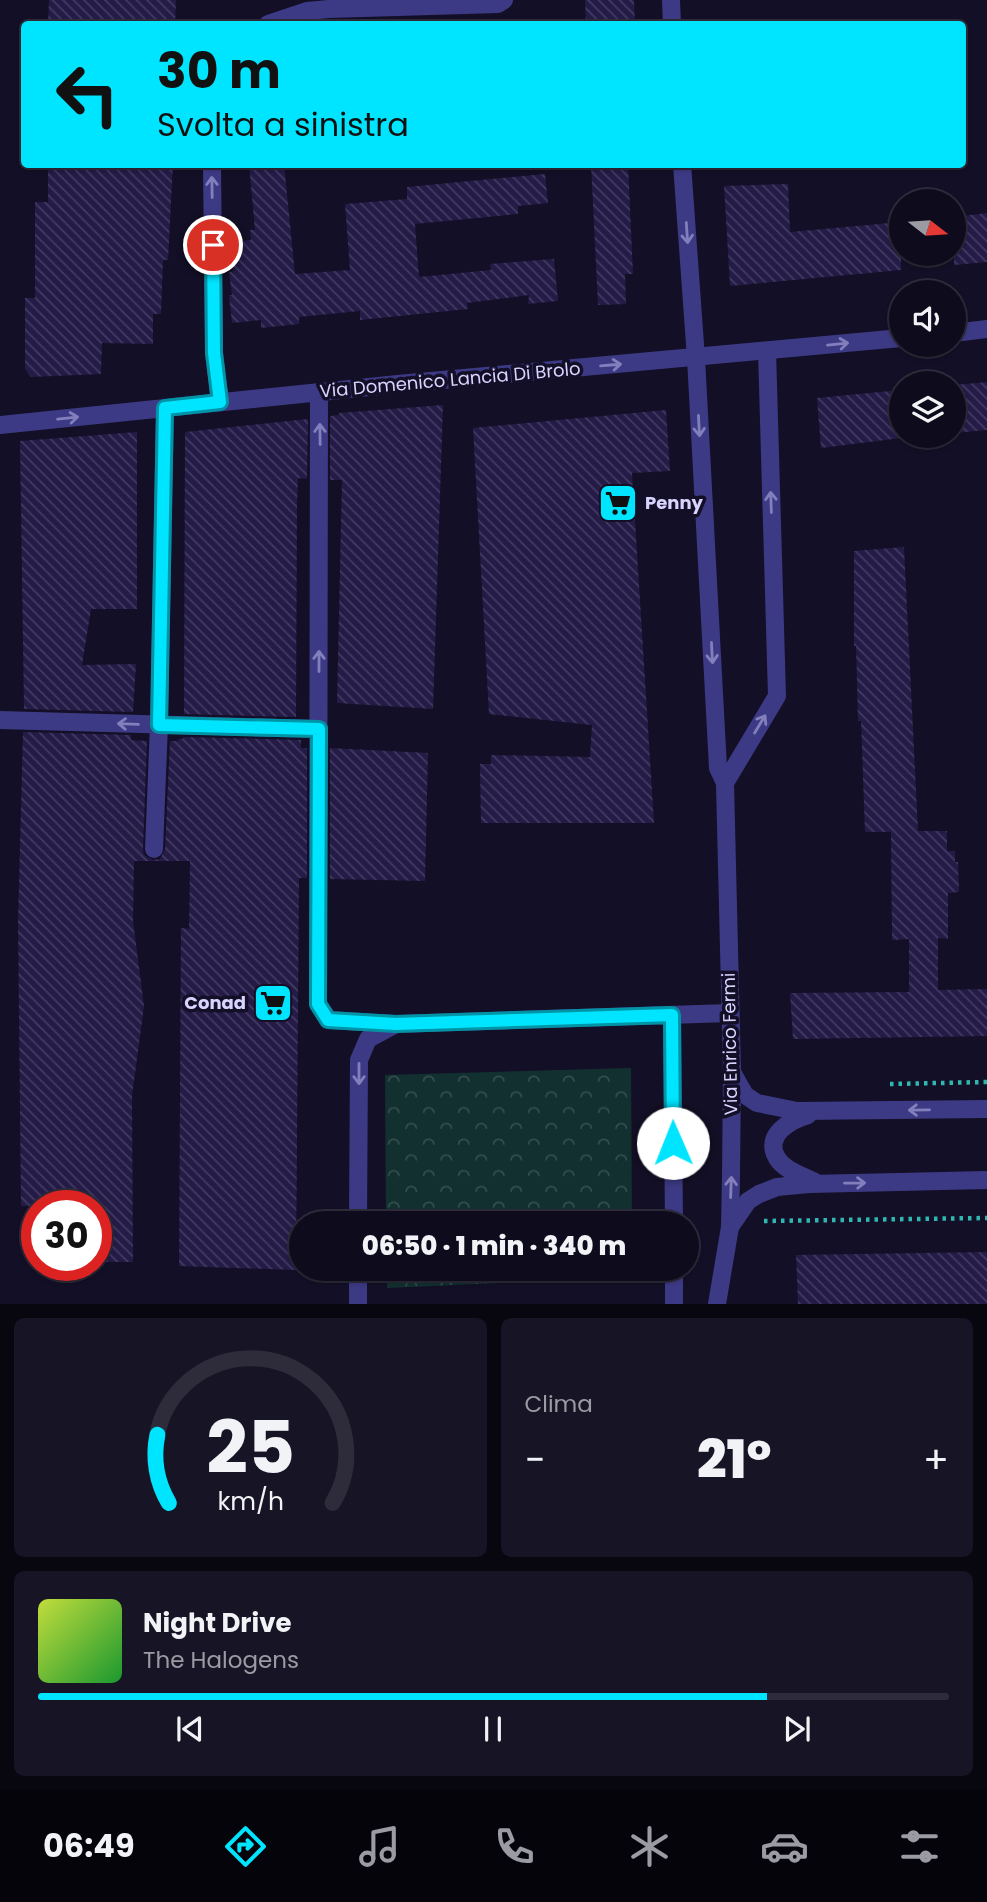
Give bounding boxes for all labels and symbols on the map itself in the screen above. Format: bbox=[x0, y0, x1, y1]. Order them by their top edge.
one-way arrow bbox=[205, 176, 219, 199]
north arrow bbox=[889, 189, 966, 266]
pin bbox=[183, 215, 243, 275]
one-way arrow bbox=[681, 221, 694, 243]
one-way arrow bbox=[826, 337, 849, 350]
street label: Via Domenico Lancia Di Brolo bbox=[319, 356, 581, 403]
one-way arrow bbox=[600, 358, 622, 371]
one-way arrow bbox=[56, 411, 79, 424]
one-way arrow bbox=[693, 415, 706, 438]
one-way arrow bbox=[314, 422, 327, 445]
supermarket icon: Penny bbox=[597, 482, 639, 524]
place label: Penny bbox=[645, 490, 704, 515]
one-way arrow bbox=[765, 490, 778, 513]
one-way arrow bbox=[706, 642, 719, 664]
one-way arrow bbox=[312, 650, 326, 673]
one-way arrow bbox=[753, 715, 767, 735]
one-way arrow bbox=[117, 717, 140, 731]
street label: Via Enrico Fermi bbox=[716, 972, 743, 1116]
supermarket icon: Conad bbox=[252, 982, 294, 1024]
place label: Conad bbox=[184, 990, 246, 1015]
one-way arrow bbox=[352, 1062, 366, 1085]
one-way arrow bbox=[908, 1103, 931, 1117]
position arrow bbox=[636, 1106, 710, 1180]
one-way arrow bbox=[724, 1176, 738, 1199]
one-way arrow bbox=[843, 1176, 866, 1189]
speed limit sign: 30 bbox=[21, 1190, 112, 1281]

